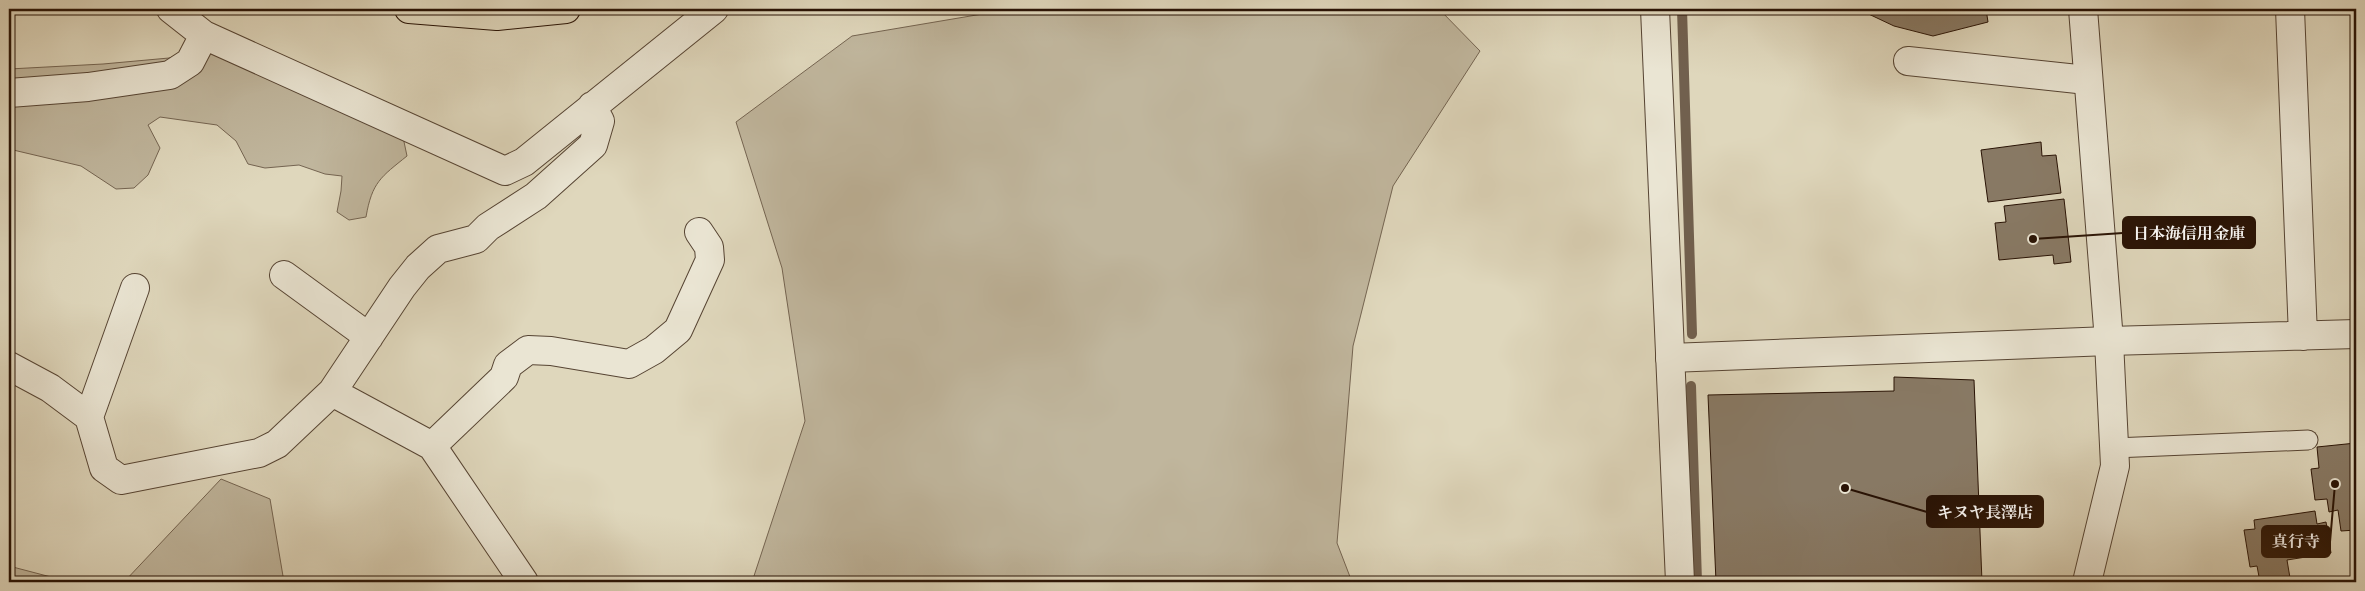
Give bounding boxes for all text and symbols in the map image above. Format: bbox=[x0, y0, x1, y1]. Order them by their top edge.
callout: 日本海信用金庫 bbox=[2123, 217, 2255, 248]
text: 日本海信用金庫 bbox=[2133, 223, 2245, 245]
callout: キヌヤ長澤店 bbox=[1927, 496, 2043, 527]
text: キヌヤ長澤店 bbox=[1937, 502, 2033, 524]
callout: 真行寺 bbox=[2262, 526, 2330, 557]
text: 真行寺 bbox=[2272, 531, 2320, 553]

